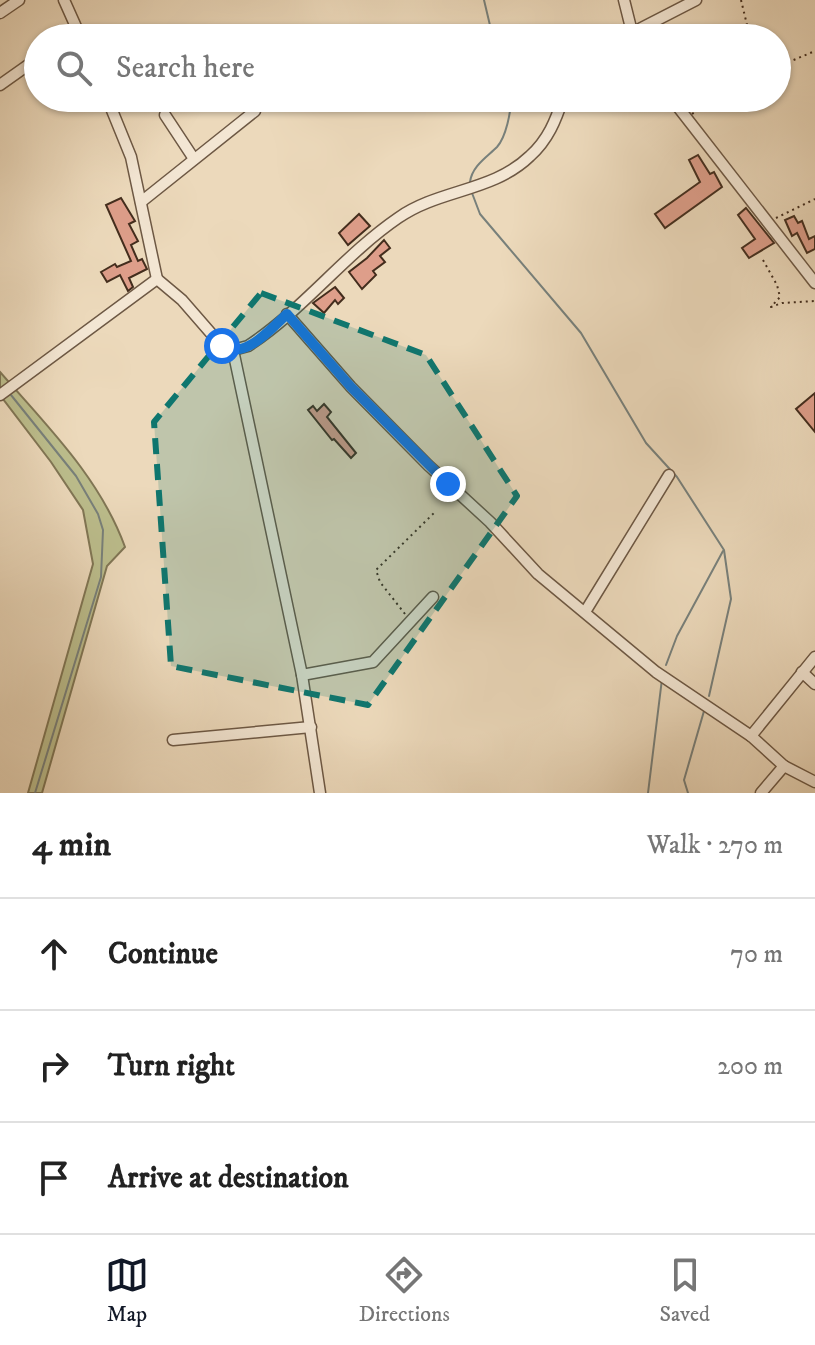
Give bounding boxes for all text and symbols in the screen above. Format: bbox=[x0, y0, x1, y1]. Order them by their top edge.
search box bbox=[24, 24, 791, 112]
icon: search bbox=[52, 46, 96, 90]
text: Search here bbox=[116, 50, 255, 87]
route start bbox=[204, 328, 240, 364]
route end bbox=[430, 466, 466, 502]
text: 4 min bbox=[32, 824, 111, 866]
text: Walk · 270 m bbox=[647, 829, 783, 862]
icon: ahead bbox=[32, 932, 76, 976]
text: Continue bbox=[108, 936, 218, 973]
text: 70 m bbox=[730, 938, 783, 971]
icon: right bbox=[32, 1044, 76, 1088]
text: Turn right bbox=[108, 1048, 235, 1085]
text: 200 m bbox=[717, 1050, 783, 1083]
icon: arrive bbox=[32, 1156, 76, 1200]
text: Arrive at destination bbox=[108, 1160, 349, 1197]
tab: Map bbox=[105, 1253, 149, 1328]
tab: Directions bbox=[359, 1253, 450, 1328]
tab: Saved bbox=[660, 1253, 710, 1328]

